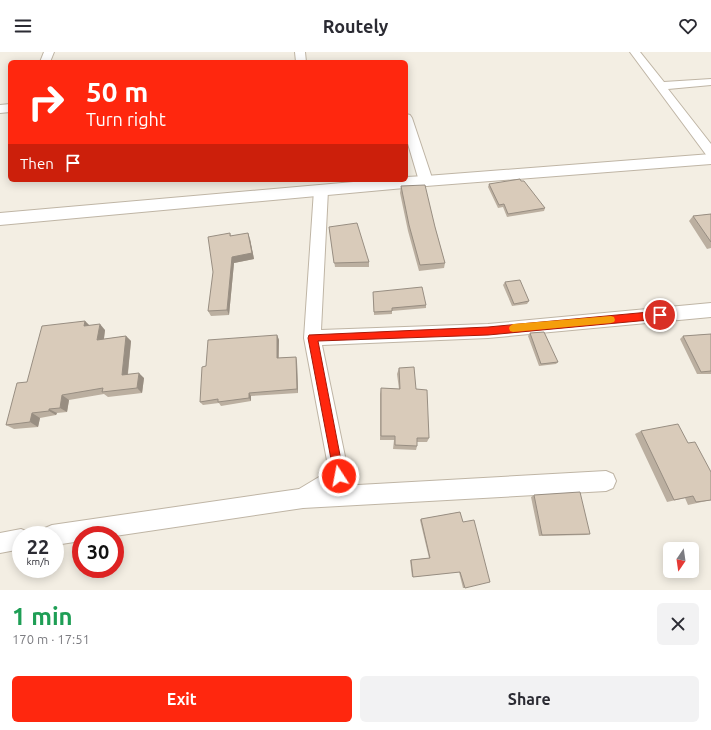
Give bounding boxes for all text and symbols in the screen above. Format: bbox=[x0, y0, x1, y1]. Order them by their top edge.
icon: menu bbox=[12, 15, 34, 37]
icon: heart bbox=[677, 15, 699, 37]
text: Routely bbox=[323, 16, 388, 36]
icon: right bbox=[20, 76, 72, 128]
text: 50 m bbox=[86, 76, 148, 107]
text: Turn right bbox=[86, 109, 166, 129]
icon: arrive bbox=[62, 152, 84, 174]
text: Then bbox=[20, 155, 54, 172]
pin bbox=[643, 298, 677, 332]
icon: arrive bbox=[649, 304, 671, 326]
position arrow bbox=[318, 455, 360, 497]
speed limit sign: 30 bbox=[72, 526, 124, 578]
text: 22 bbox=[27, 535, 49, 558]
north arrow bbox=[663, 542, 699, 578]
map controls bbox=[663, 542, 699, 578]
text: km/h bbox=[26, 556, 50, 567]
text: 1 min bbox=[12, 603, 73, 630]
button: close bbox=[657, 603, 699, 645]
text: 170 m · 17:51 bbox=[12, 632, 90, 646]
button: Exit bbox=[12, 676, 352, 722]
button: Share bbox=[360, 676, 699, 722]

